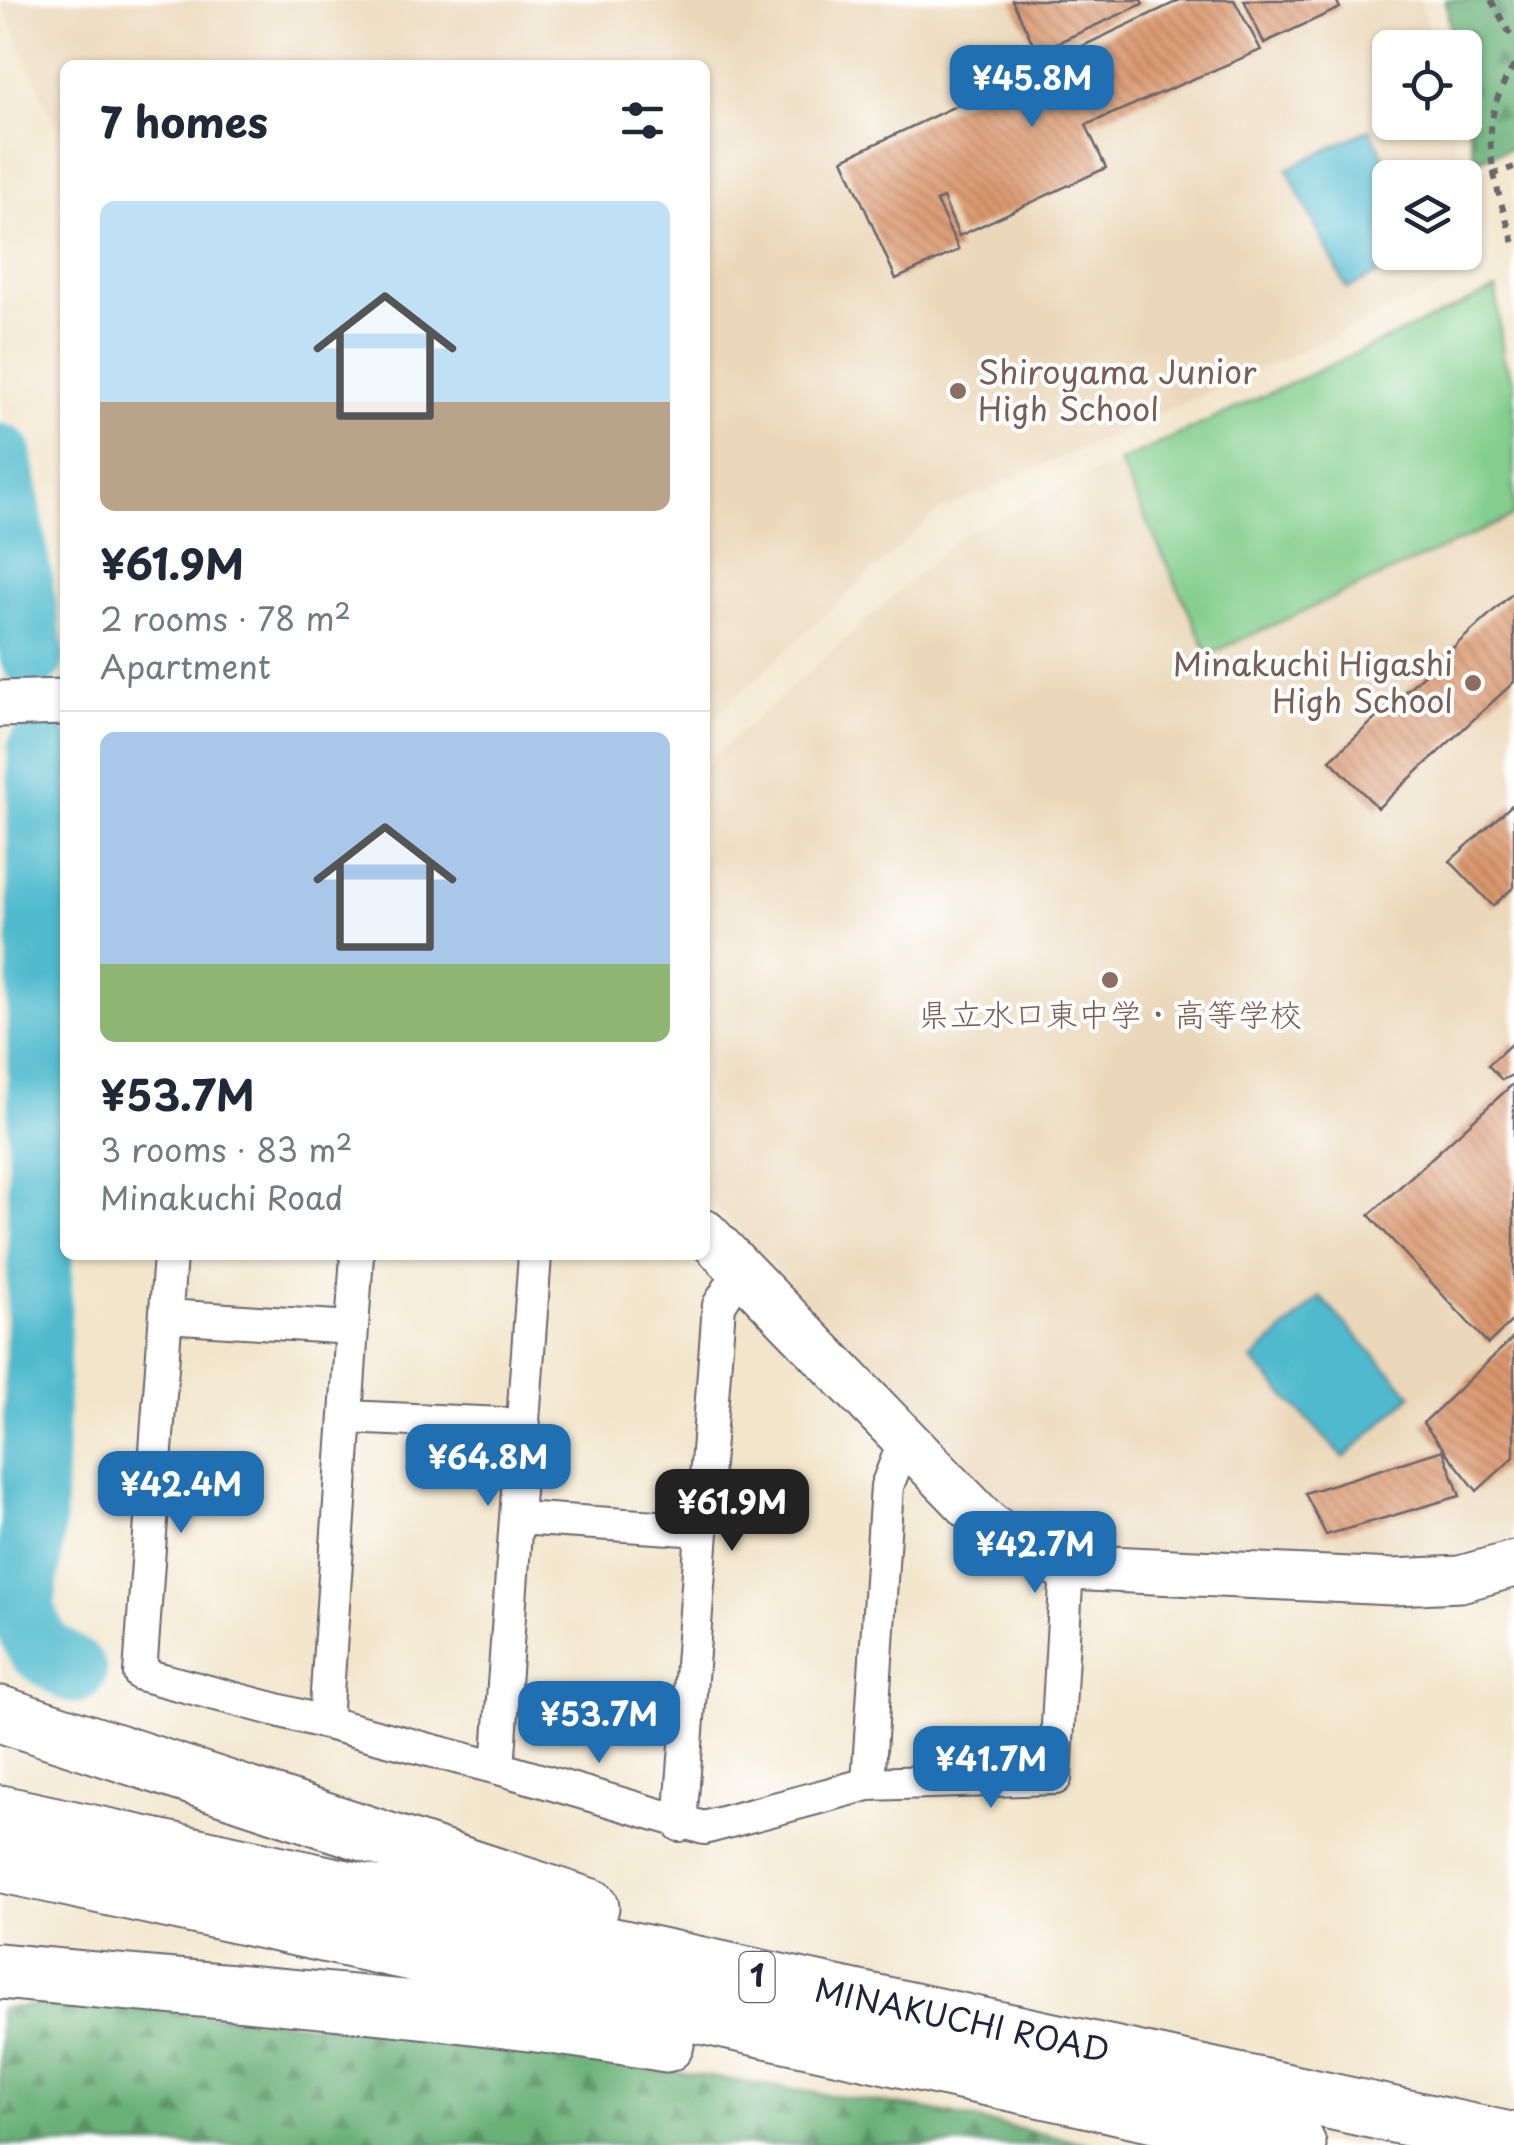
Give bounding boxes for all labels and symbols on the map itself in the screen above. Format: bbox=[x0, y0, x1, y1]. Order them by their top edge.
pin: ¥45.8M bbox=[951, 45, 1113, 130]
place label: Shiroyama Junior High School bbox=[978, 347, 1257, 432]
marker: Shiroyama Junior High School bbox=[947, 380, 969, 402]
place label: Minakuchi Higashi High School bbox=[1173, 639, 1453, 724]
marker: Minakuchi Higashi High School bbox=[1462, 672, 1484, 694]
marker: 県立水口東中学・高等学校 bbox=[1099, 969, 1121, 991]
place label: 県立水口東中学・高等学校 bbox=[918, 989, 1302, 1037]
pin: ¥64.8M bbox=[407, 1424, 569, 1509]
pin: ¥42.4M bbox=[100, 1451, 262, 1536]
pin: ¥61.9M bbox=[651, 1469, 813, 1554]
pin: ¥42.7M bbox=[954, 1511, 1116, 1596]
pin: ¥53.7M bbox=[518, 1681, 680, 1766]
pin: ¥41.7M bbox=[910, 1726, 1072, 1811]
road number: 1 bbox=[740, 1952, 774, 2002]
street label: MINAKUCHI ROAD bbox=[811, 1964, 1114, 2074]

